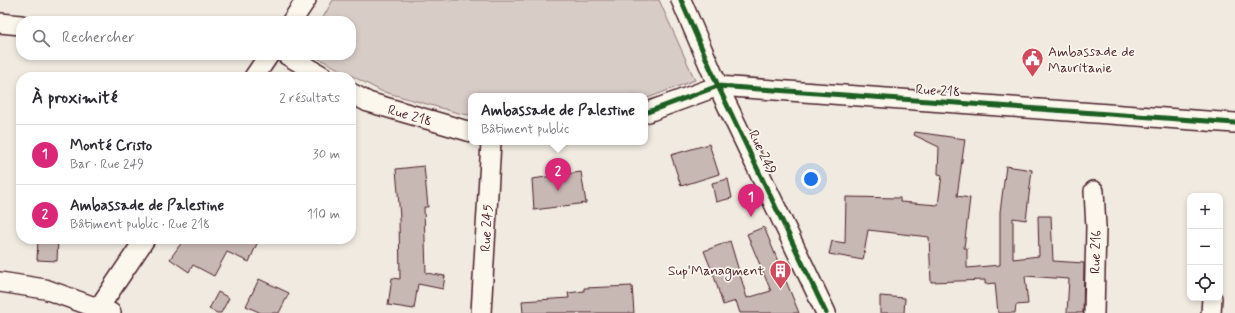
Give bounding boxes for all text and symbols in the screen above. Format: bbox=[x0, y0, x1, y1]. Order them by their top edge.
search box bbox=[16, 16, 356, 60]
icon: search bbox=[30, 27, 52, 49]
text: Rechercher bbox=[62, 28, 135, 48]
place label: Ambassade de Mauritanie bbox=[1048, 43, 1135, 77]
public building icon: Ambassade de Mauritanie bbox=[1020, 46, 1046, 79]
street label: Rue 218 bbox=[915, 80, 961, 102]
text: À proximité bbox=[32, 87, 117, 109]
text: 2 résultats bbox=[279, 90, 340, 107]
popup bbox=[468, 93, 648, 145]
street label: Rue 218 bbox=[386, 101, 434, 131]
text: Ambassade de Palestine bbox=[481, 101, 635, 121]
text: Bâtiment public bbox=[481, 121, 569, 138]
street label: Rue 249 bbox=[744, 127, 780, 178]
text: Monté Cristo bbox=[70, 136, 152, 156]
text: 1 bbox=[42, 146, 48, 163]
text: 30 m bbox=[313, 146, 340, 163]
text: Bar · Rue 249 bbox=[70, 156, 144, 173]
pin: 2 bbox=[545, 158, 571, 191]
your location bbox=[801, 169, 821, 189]
pin: 1 bbox=[738, 184, 764, 217]
map controls bbox=[1187, 193, 1223, 301]
button: + bbox=[1187, 193, 1223, 229]
text: Ambassade de Palestine bbox=[70, 196, 224, 216]
street label: Rue 245 bbox=[477, 204, 497, 252]
text: 2 bbox=[42, 206, 48, 223]
text: 110 m bbox=[307, 206, 340, 223]
text: Bâtiment public · Rue 218 bbox=[70, 216, 210, 233]
button: − bbox=[1187, 229, 1223, 265]
street label: Rue 216 bbox=[1087, 230, 1105, 274]
building icon: Sup'Managment bbox=[767, 257, 793, 290]
place label: Sup'Managment bbox=[668, 262, 764, 281]
button: locate bbox=[1187, 265, 1223, 301]

